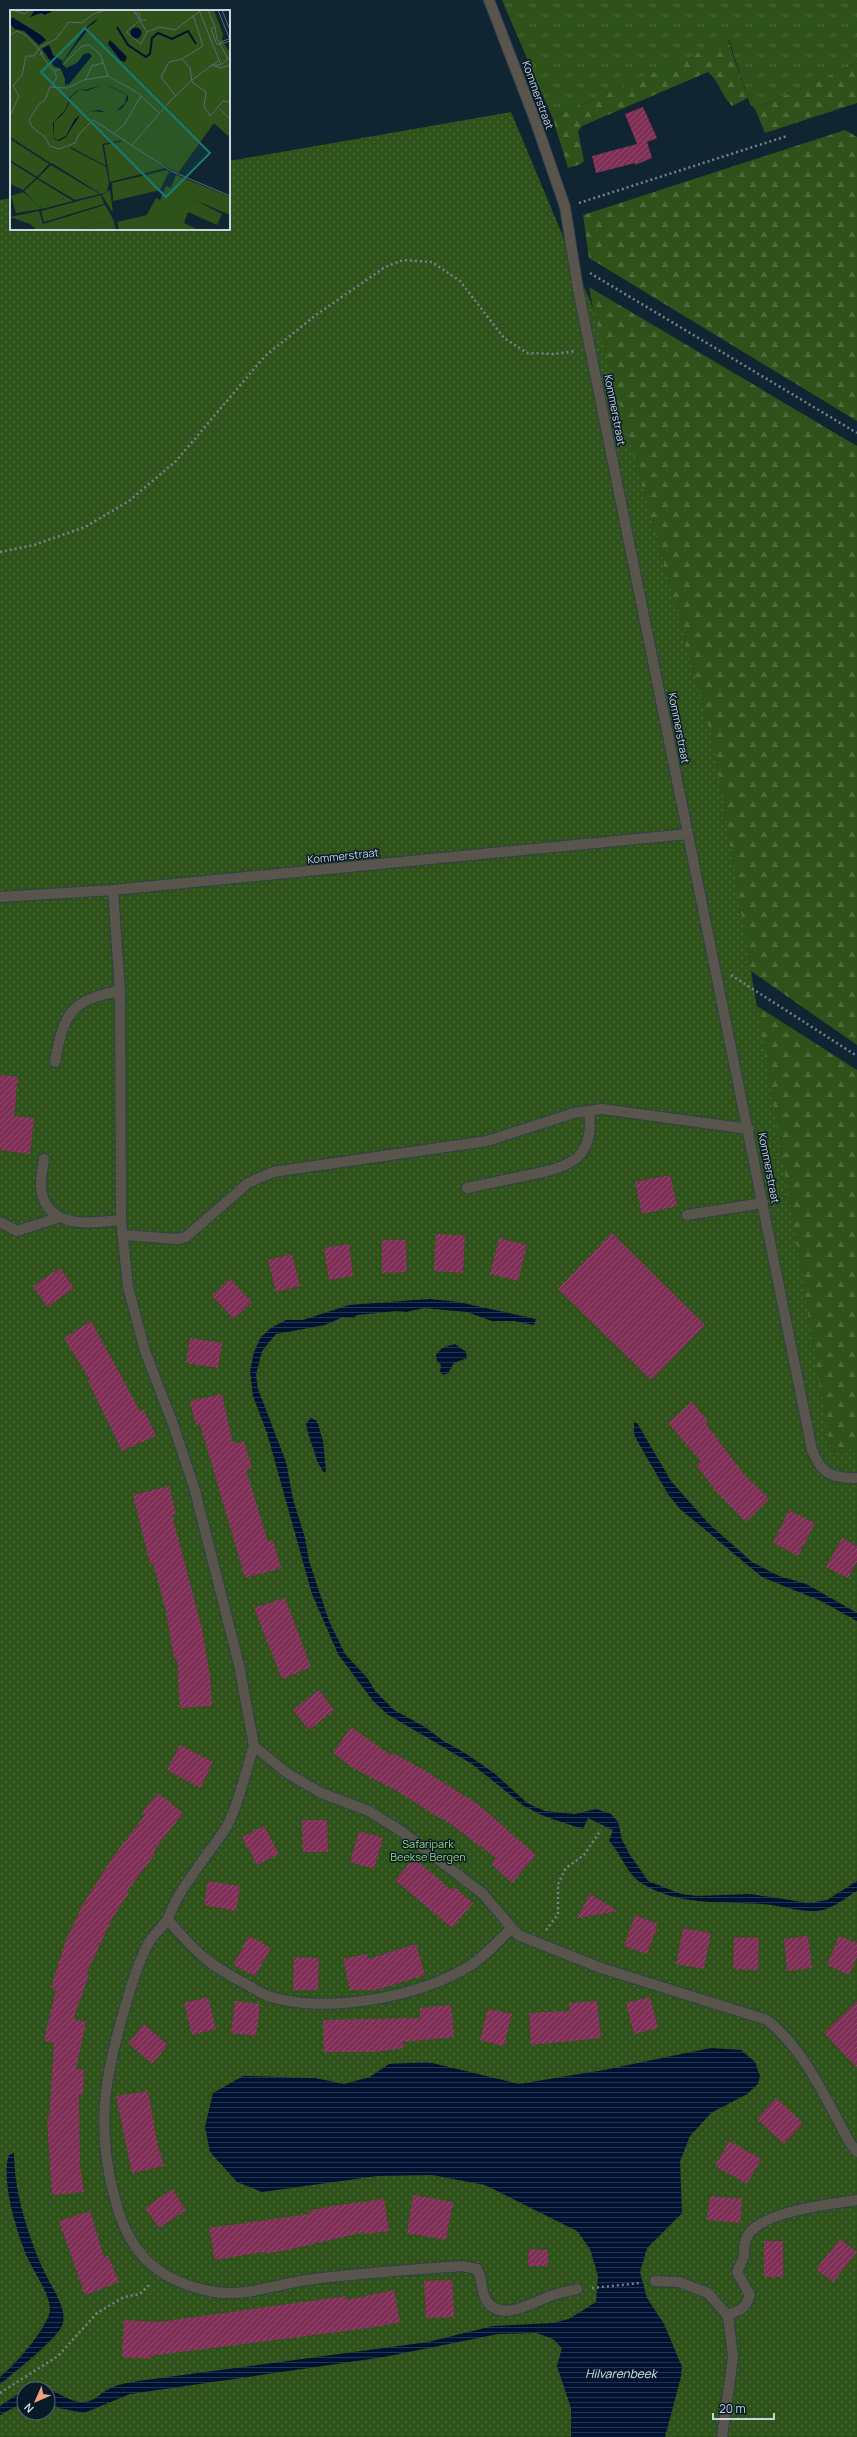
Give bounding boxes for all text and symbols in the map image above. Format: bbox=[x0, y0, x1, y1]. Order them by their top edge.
inset map bbox=[10, 10, 230, 230]
street label: Kommerstraat bbox=[519, 58, 558, 131]
street label: Kommerstraat bbox=[601, 373, 630, 447]
street label: Kommerstraat bbox=[665, 691, 694, 765]
street label: Kommerstraat bbox=[306, 844, 380, 867]
street label: Kommerstraat bbox=[755, 1131, 784, 1205]
park label: Safaripark Beekse Bergen bbox=[390, 1836, 466, 1864]
water label: Hilvarenbeek bbox=[585, 2365, 659, 2382]
north arrow bbox=[16, 2381, 56, 2421]
scale bar bbox=[713, 2395, 774, 2421]
text: N bbox=[20, 2400, 37, 2417]
text: 20 m bbox=[719, 2400, 746, 2417]

